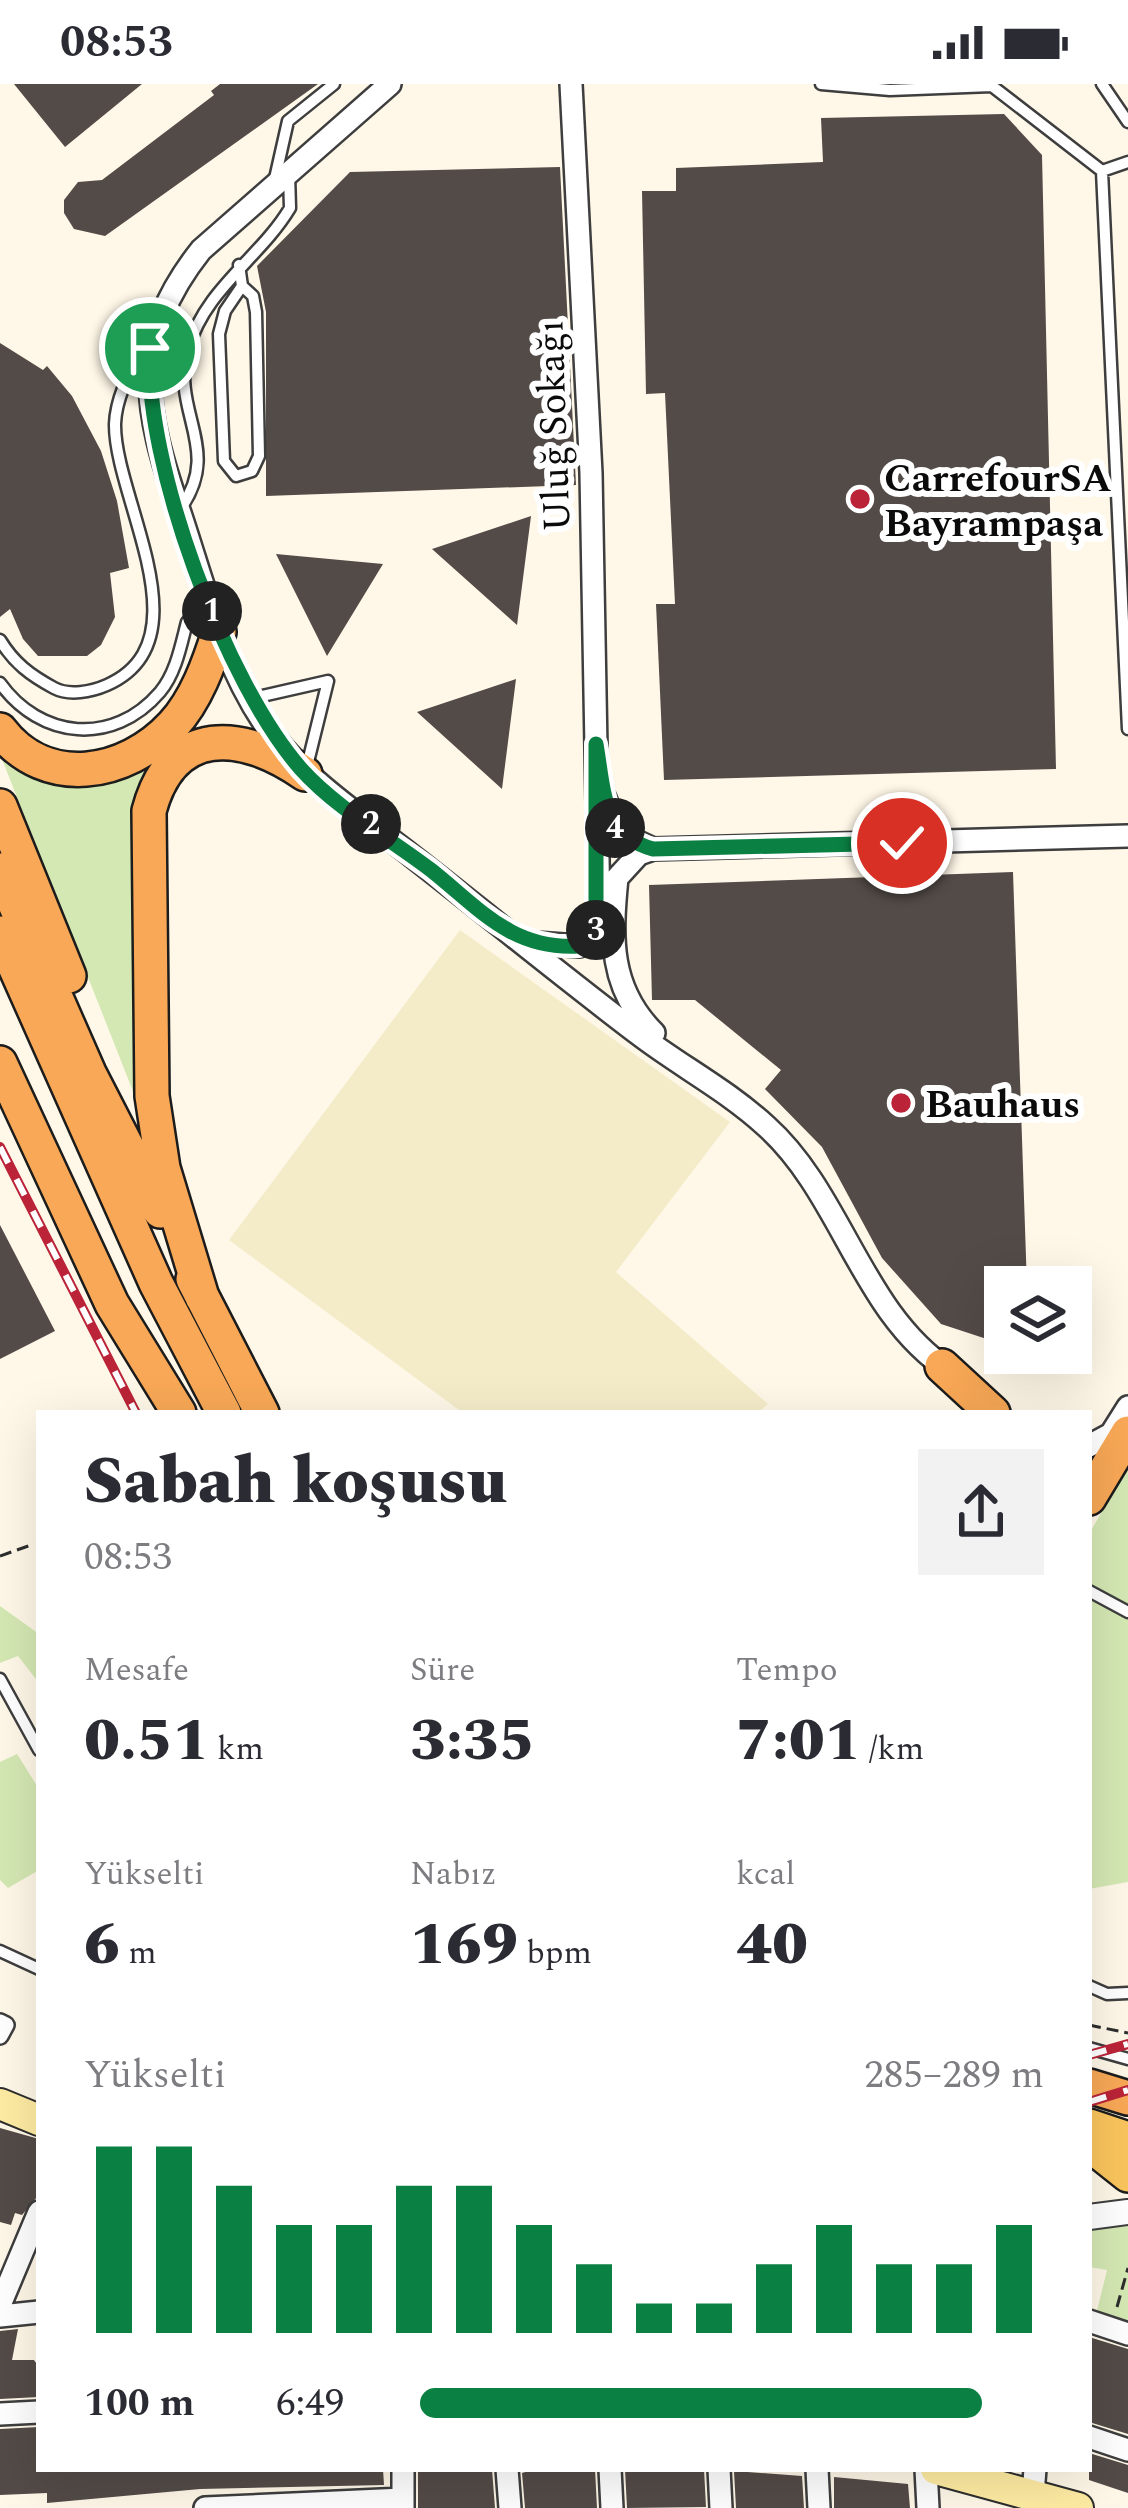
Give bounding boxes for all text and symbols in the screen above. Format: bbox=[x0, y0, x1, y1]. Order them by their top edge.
text: 08:53 bbox=[60, 8, 173, 77]
pin bbox=[99, 297, 201, 399]
icon: arrive bbox=[117, 315, 183, 381]
street label: Uluğ Sokağı bbox=[521, 319, 588, 533]
place label: CarrefourSA Bayrampaşa bbox=[884, 450, 1112, 554]
marker: CarrefourSA Bayrampaşa bbox=[847, 486, 873, 512]
pin: 1 bbox=[182, 581, 242, 641]
text: 1 bbox=[203, 586, 221, 636]
pin bbox=[851, 792, 953, 894]
pin: 2 bbox=[341, 794, 401, 854]
pin: 4 bbox=[585, 798, 645, 858]
text: 2 bbox=[362, 799, 380, 849]
text: 4 bbox=[606, 803, 624, 853]
icon: check bbox=[869, 810, 935, 876]
pin: 3 bbox=[566, 900, 626, 960]
text: 3 bbox=[587, 905, 605, 955]
place label: Bauhaus bbox=[925, 1076, 1080, 1135]
marker: Bauhaus bbox=[888, 1090, 914, 1116]
map controls bbox=[984, 1266, 1092, 1374]
button: layers bbox=[984, 1266, 1092, 1374]
text: Sabah koşusu bbox=[84, 1432, 507, 1533]
button: share bbox=[918, 1449, 1044, 1575]
text: 08:53 bbox=[84, 1528, 172, 1587]
text: Mesafe bbox=[84, 1645, 189, 1695]
text: Süre bbox=[410, 1645, 475, 1695]
text: Tempo bbox=[736, 1645, 838, 1695]
text: 0.51 bbox=[84, 1695, 209, 1787]
text: 3:35 bbox=[410, 1695, 535, 1787]
text: 7:01 bbox=[736, 1695, 861, 1787]
text: km bbox=[209, 1724, 264, 1774]
text: /km bbox=[861, 1724, 924, 1774]
text: Yükselti bbox=[84, 1849, 204, 1899]
text: Nabız bbox=[410, 1849, 497, 1899]
text: kcal bbox=[736, 1849, 795, 1899]
text: 6 bbox=[84, 1899, 120, 1991]
text: 169 bbox=[410, 1899, 518, 1991]
text: 40 bbox=[736, 1899, 808, 1991]
text: m bbox=[120, 1928, 157, 1978]
text: bpm bbox=[518, 1928, 592, 1978]
text: Yükselti bbox=[84, 2046, 226, 2105]
text: 285–289 m bbox=[864, 2046, 1044, 2105]
text: 100 m bbox=[84, 2374, 195, 2433]
text: 6:49 bbox=[276, 2374, 344, 2433]

